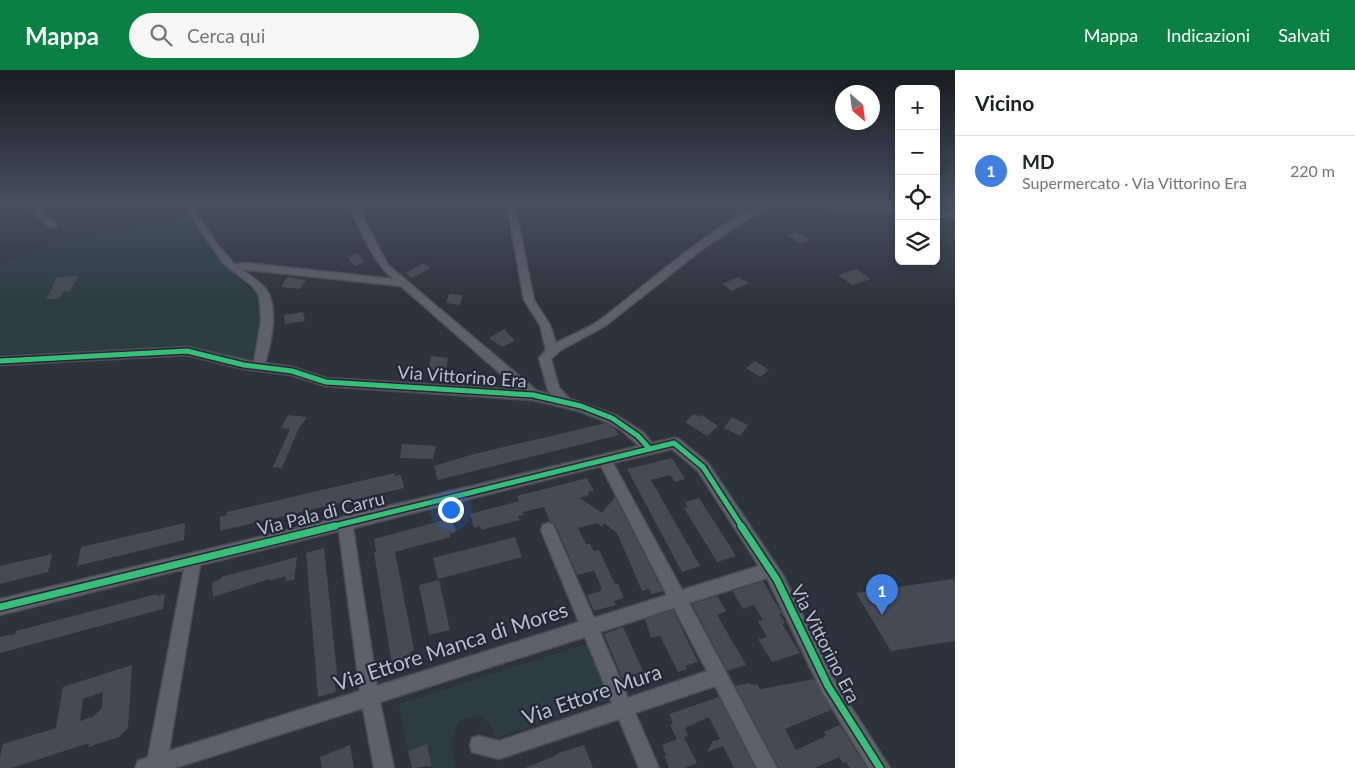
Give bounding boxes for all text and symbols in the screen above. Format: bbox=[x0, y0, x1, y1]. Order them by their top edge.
search box bbox=[129, 13, 479, 58]
text: Mappa bbox=[25, 21, 99, 50]
icon: search bbox=[147, 21, 175, 49]
text: Cerca qui bbox=[187, 24, 265, 47]
text: Mappa bbox=[1084, 24, 1138, 46]
text: Indicazioni bbox=[1166, 24, 1250, 46]
text: Salvati bbox=[1278, 24, 1330, 46]
north arrow bbox=[835, 85, 880, 130]
map controls bbox=[895, 85, 940, 265]
button: + bbox=[895, 85, 940, 130]
text: Vicino bbox=[975, 90, 1034, 115]
button: − bbox=[895, 130, 940, 175]
text: MD bbox=[1022, 150, 1054, 173]
text: 1 bbox=[986, 161, 996, 180]
text: 220 m bbox=[1290, 161, 1335, 180]
text: Supermercato · Via Vittorino Era bbox=[1022, 173, 1247, 192]
button: locate bbox=[895, 175, 940, 220]
button: layers bbox=[895, 220, 940, 265]
street label: Via Vittorino Era bbox=[397, 361, 527, 391]
street label: Via Pala di Carru bbox=[255, 487, 387, 539]
your location bbox=[438, 497, 464, 523]
pin: 1 bbox=[866, 574, 898, 615]
street label: Via Vittorino Era bbox=[787, 581, 865, 706]
street label: Via Ettore Manca di Mores bbox=[330, 596, 571, 695]
street label: Via Ettore Mura bbox=[519, 658, 664, 729]

